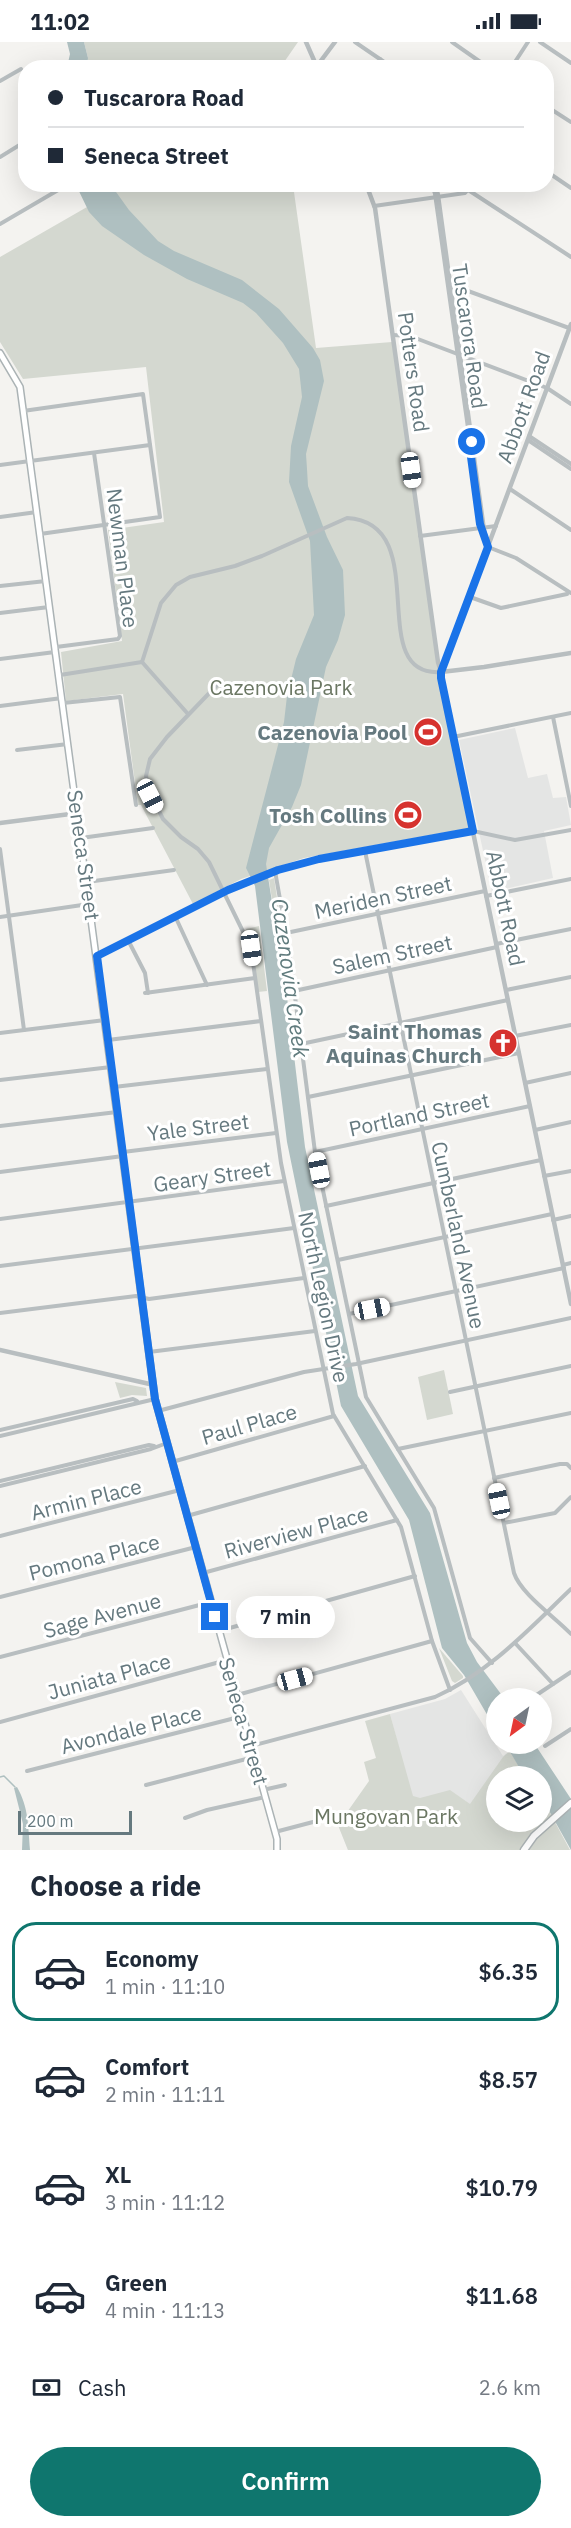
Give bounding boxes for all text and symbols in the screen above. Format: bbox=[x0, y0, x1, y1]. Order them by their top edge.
text: 11:02 bbox=[30, 7, 90, 36]
text: Tuscarora Road bbox=[84, 83, 244, 112]
text: Seneca Street bbox=[84, 141, 229, 170]
street label: Tuscarora Road bbox=[446, 262, 494, 410]
street label: Potters Road bbox=[392, 310, 436, 434]
street label: Abbott Road bbox=[490, 347, 556, 467]
route start bbox=[458, 428, 485, 455]
car bbox=[400, 451, 422, 489]
street label: Newman Place bbox=[101, 487, 145, 629]
park label: Cazenovia Park bbox=[209, 673, 353, 701]
sports icon: Cazenovia Pool bbox=[412, 716, 444, 748]
place label: Cazenovia Pool bbox=[257, 718, 407, 746]
car bbox=[134, 776, 166, 816]
street label: Seneca Street bbox=[61, 788, 107, 922]
sports icon: Tosh Collins bbox=[392, 799, 424, 831]
place label: Tosh Collins bbox=[269, 801, 387, 829]
street label: Abbott Road bbox=[480, 848, 532, 968]
street label: Meriden Street bbox=[312, 869, 454, 925]
water label: Cazenovia Creek bbox=[265, 897, 317, 1060]
street label: Salem Street bbox=[330, 928, 454, 980]
car bbox=[240, 929, 262, 967]
place label: Saint Thomas Aquinas Church bbox=[326, 1017, 482, 1069]
church icon: Saint Thomas Aquinas Church bbox=[487, 1027, 519, 1059]
street label: Portland Street bbox=[346, 1085, 492, 1143]
street label: Yale Street bbox=[145, 1107, 251, 1147]
street label: Cumberland Avenue bbox=[425, 1139, 493, 1331]
car bbox=[307, 1151, 331, 1189]
street label: Geary Street bbox=[151, 1154, 273, 1198]
street label: North Legion Drive bbox=[292, 1209, 356, 1385]
car bbox=[353, 1297, 391, 1321]
street label: Paul Place bbox=[198, 1397, 300, 1451]
street label: Armin Place bbox=[28, 1472, 144, 1526]
car bbox=[486, 1482, 512, 1520]
street label: Riverview Place bbox=[221, 1499, 371, 1565]
street label: Pomona Place bbox=[26, 1527, 162, 1587]
street label: Sage Avenue bbox=[40, 1586, 164, 1644]
callout: 7 min bbox=[236, 1596, 335, 1638]
route end bbox=[201, 1603, 228, 1630]
text: 7 min bbox=[260, 1603, 311, 1630]
street label: Juniata Place bbox=[44, 1646, 174, 1706]
street label: Seneca Street bbox=[212, 1654, 276, 1788]
car bbox=[275, 1666, 315, 1692]
north arrow bbox=[486, 1688, 552, 1754]
map controls bbox=[486, 1688, 552, 1832]
street label: Avondale Place bbox=[58, 1698, 204, 1760]
button: layers bbox=[486, 1766, 552, 1832]
park label: Mungovan Park bbox=[314, 1802, 458, 1830]
scale bar bbox=[18, 1808, 132, 1836]
text: 200 m bbox=[27, 1811, 74, 1831]
text: Choose a ride bbox=[30, 1868, 201, 1903]
text: Economy bbox=[105, 1944, 199, 1973]
icon: car bbox=[33, 1945, 87, 1999]
text: $6.35 bbox=[479, 1957, 538, 1986]
text: 1 min · 11:10 bbox=[105, 1973, 225, 2000]
text: Comfort bbox=[105, 2052, 189, 2081]
icon: car bbox=[33, 2053, 87, 2107]
text: $8.57 bbox=[479, 2065, 538, 2094]
text: 2 min · 11:11 bbox=[105, 2081, 225, 2108]
text: XL bbox=[105, 2160, 131, 2189]
icon: car bbox=[33, 2161, 87, 2215]
text: $10.79 bbox=[465, 2173, 538, 2202]
text: 3 min · 11:12 bbox=[105, 2189, 225, 2216]
text: Green bbox=[105, 2268, 167, 2297]
icon: car bbox=[33, 2269, 87, 2323]
text: $11.68 bbox=[465, 2281, 538, 2310]
text: 4 min · 11:13 bbox=[105, 2297, 225, 2324]
icon: cash bbox=[30, 2371, 63, 2404]
text: Cash bbox=[78, 2373, 127, 2402]
text: 2.6 km bbox=[479, 2374, 541, 2401]
button: Confirm bbox=[30, 2447, 541, 2516]

